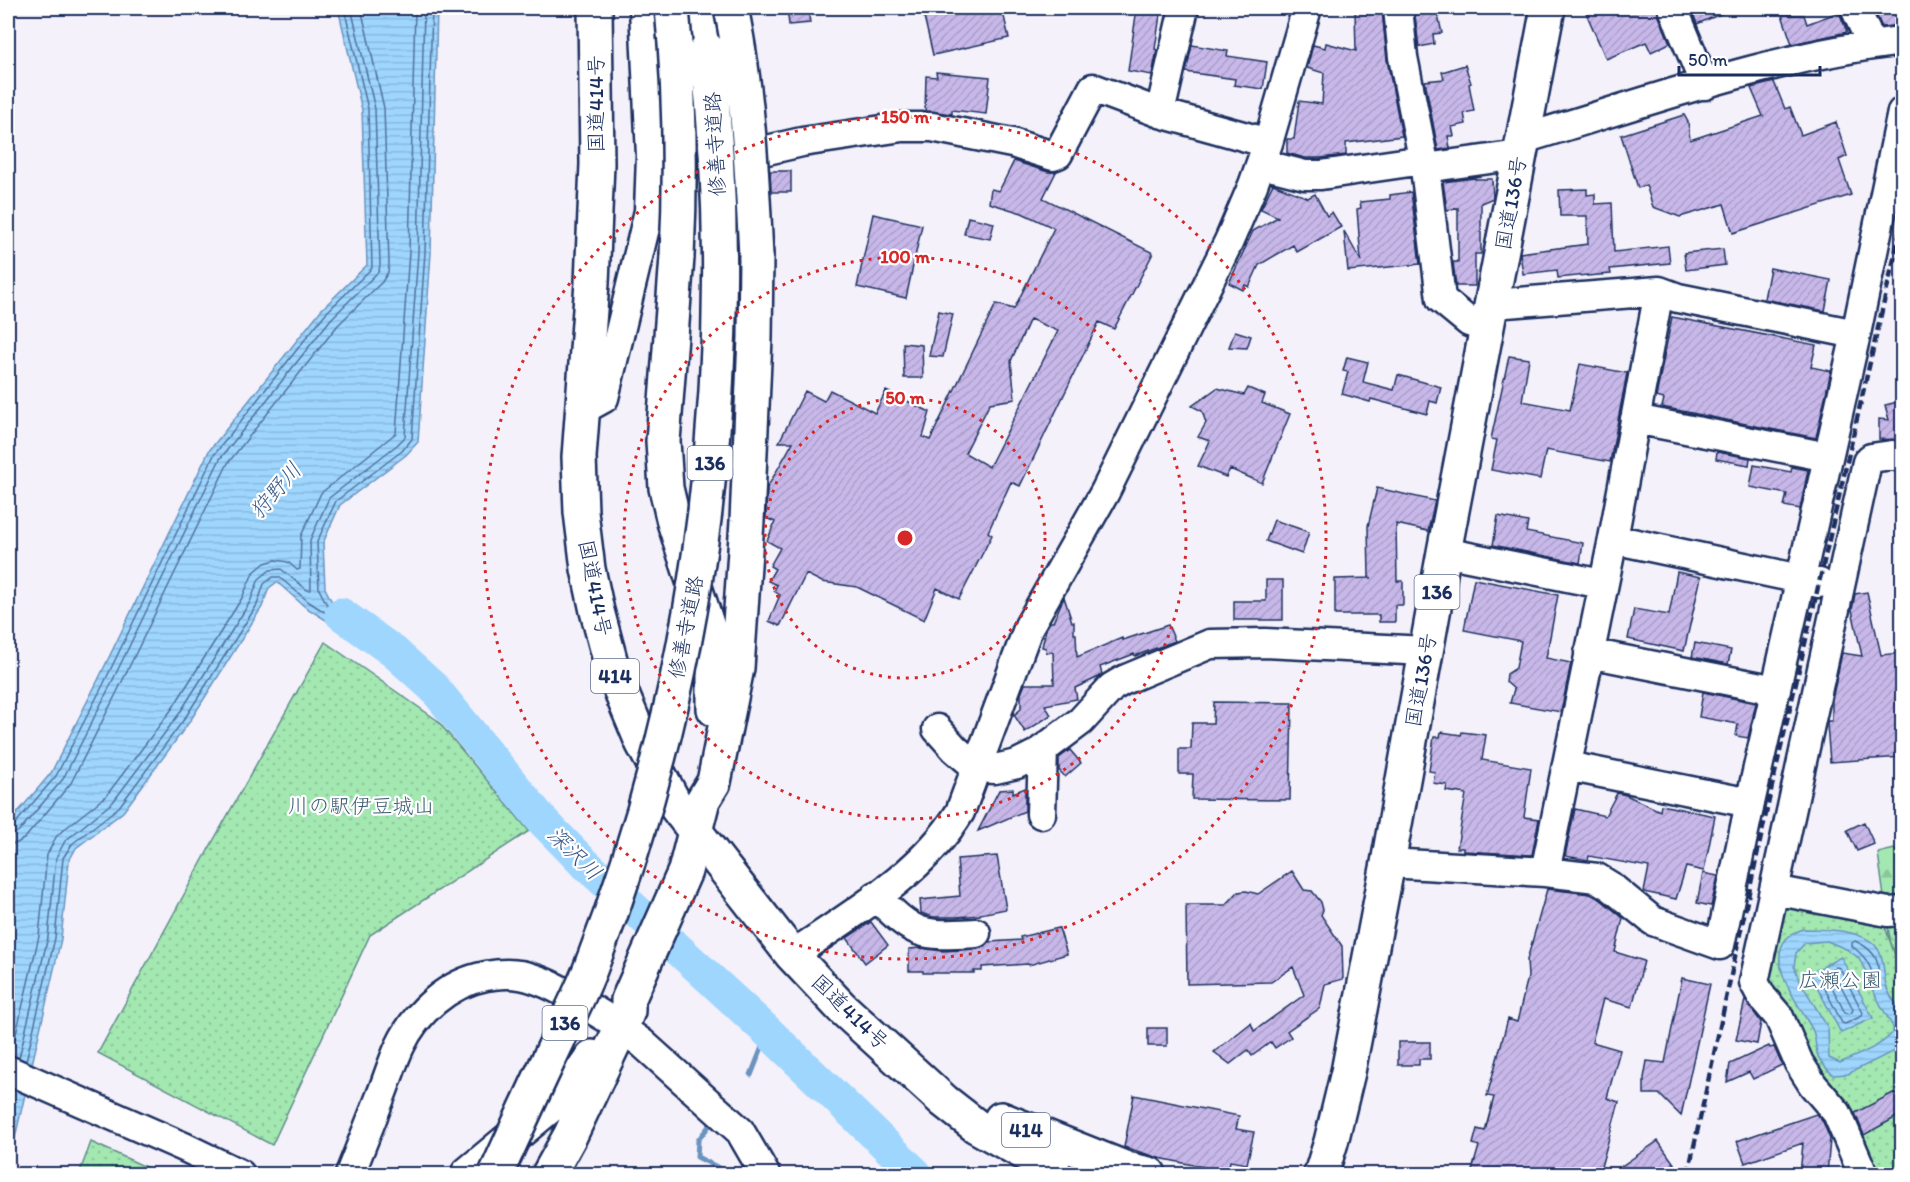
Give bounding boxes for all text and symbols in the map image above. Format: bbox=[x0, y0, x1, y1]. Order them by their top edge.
scale bar bbox=[1679, 39, 1820, 77]
text: 50 m bbox=[1688, 49, 1728, 71]
street label: 国道414号 bbox=[583, 55, 608, 153]
street label: 修善寺道路 bbox=[699, 91, 730, 197]
text: 150 m bbox=[881, 106, 930, 128]
street label: 国道136号 bbox=[1490, 154, 1531, 252]
text: 100 m bbox=[880, 246, 931, 268]
text: 50 m bbox=[885, 387, 926, 409]
road number: 136 bbox=[688, 446, 732, 480]
water label: 狩野川 bbox=[244, 457, 307, 524]
centre of rings bbox=[895, 528, 915, 548]
street label: 国道414号 bbox=[574, 537, 617, 638]
street label: 修善寺道路 bbox=[663, 573, 708, 681]
road number: 136 bbox=[1414, 575, 1460, 609]
street label: 国道136号 bbox=[1400, 631, 1441, 729]
road number: 414 bbox=[591, 659, 639, 693]
park label: 川の駅伊豆城山 bbox=[288, 793, 435, 818]
water label: 深沢川 bbox=[542, 821, 608, 886]
park label: 広瀬公園 bbox=[1798, 967, 1882, 992]
street label: 国道414号 bbox=[806, 969, 894, 1055]
road number: 136 bbox=[542, 1006, 588, 1040]
road number: 414 bbox=[1002, 1113, 1050, 1147]

